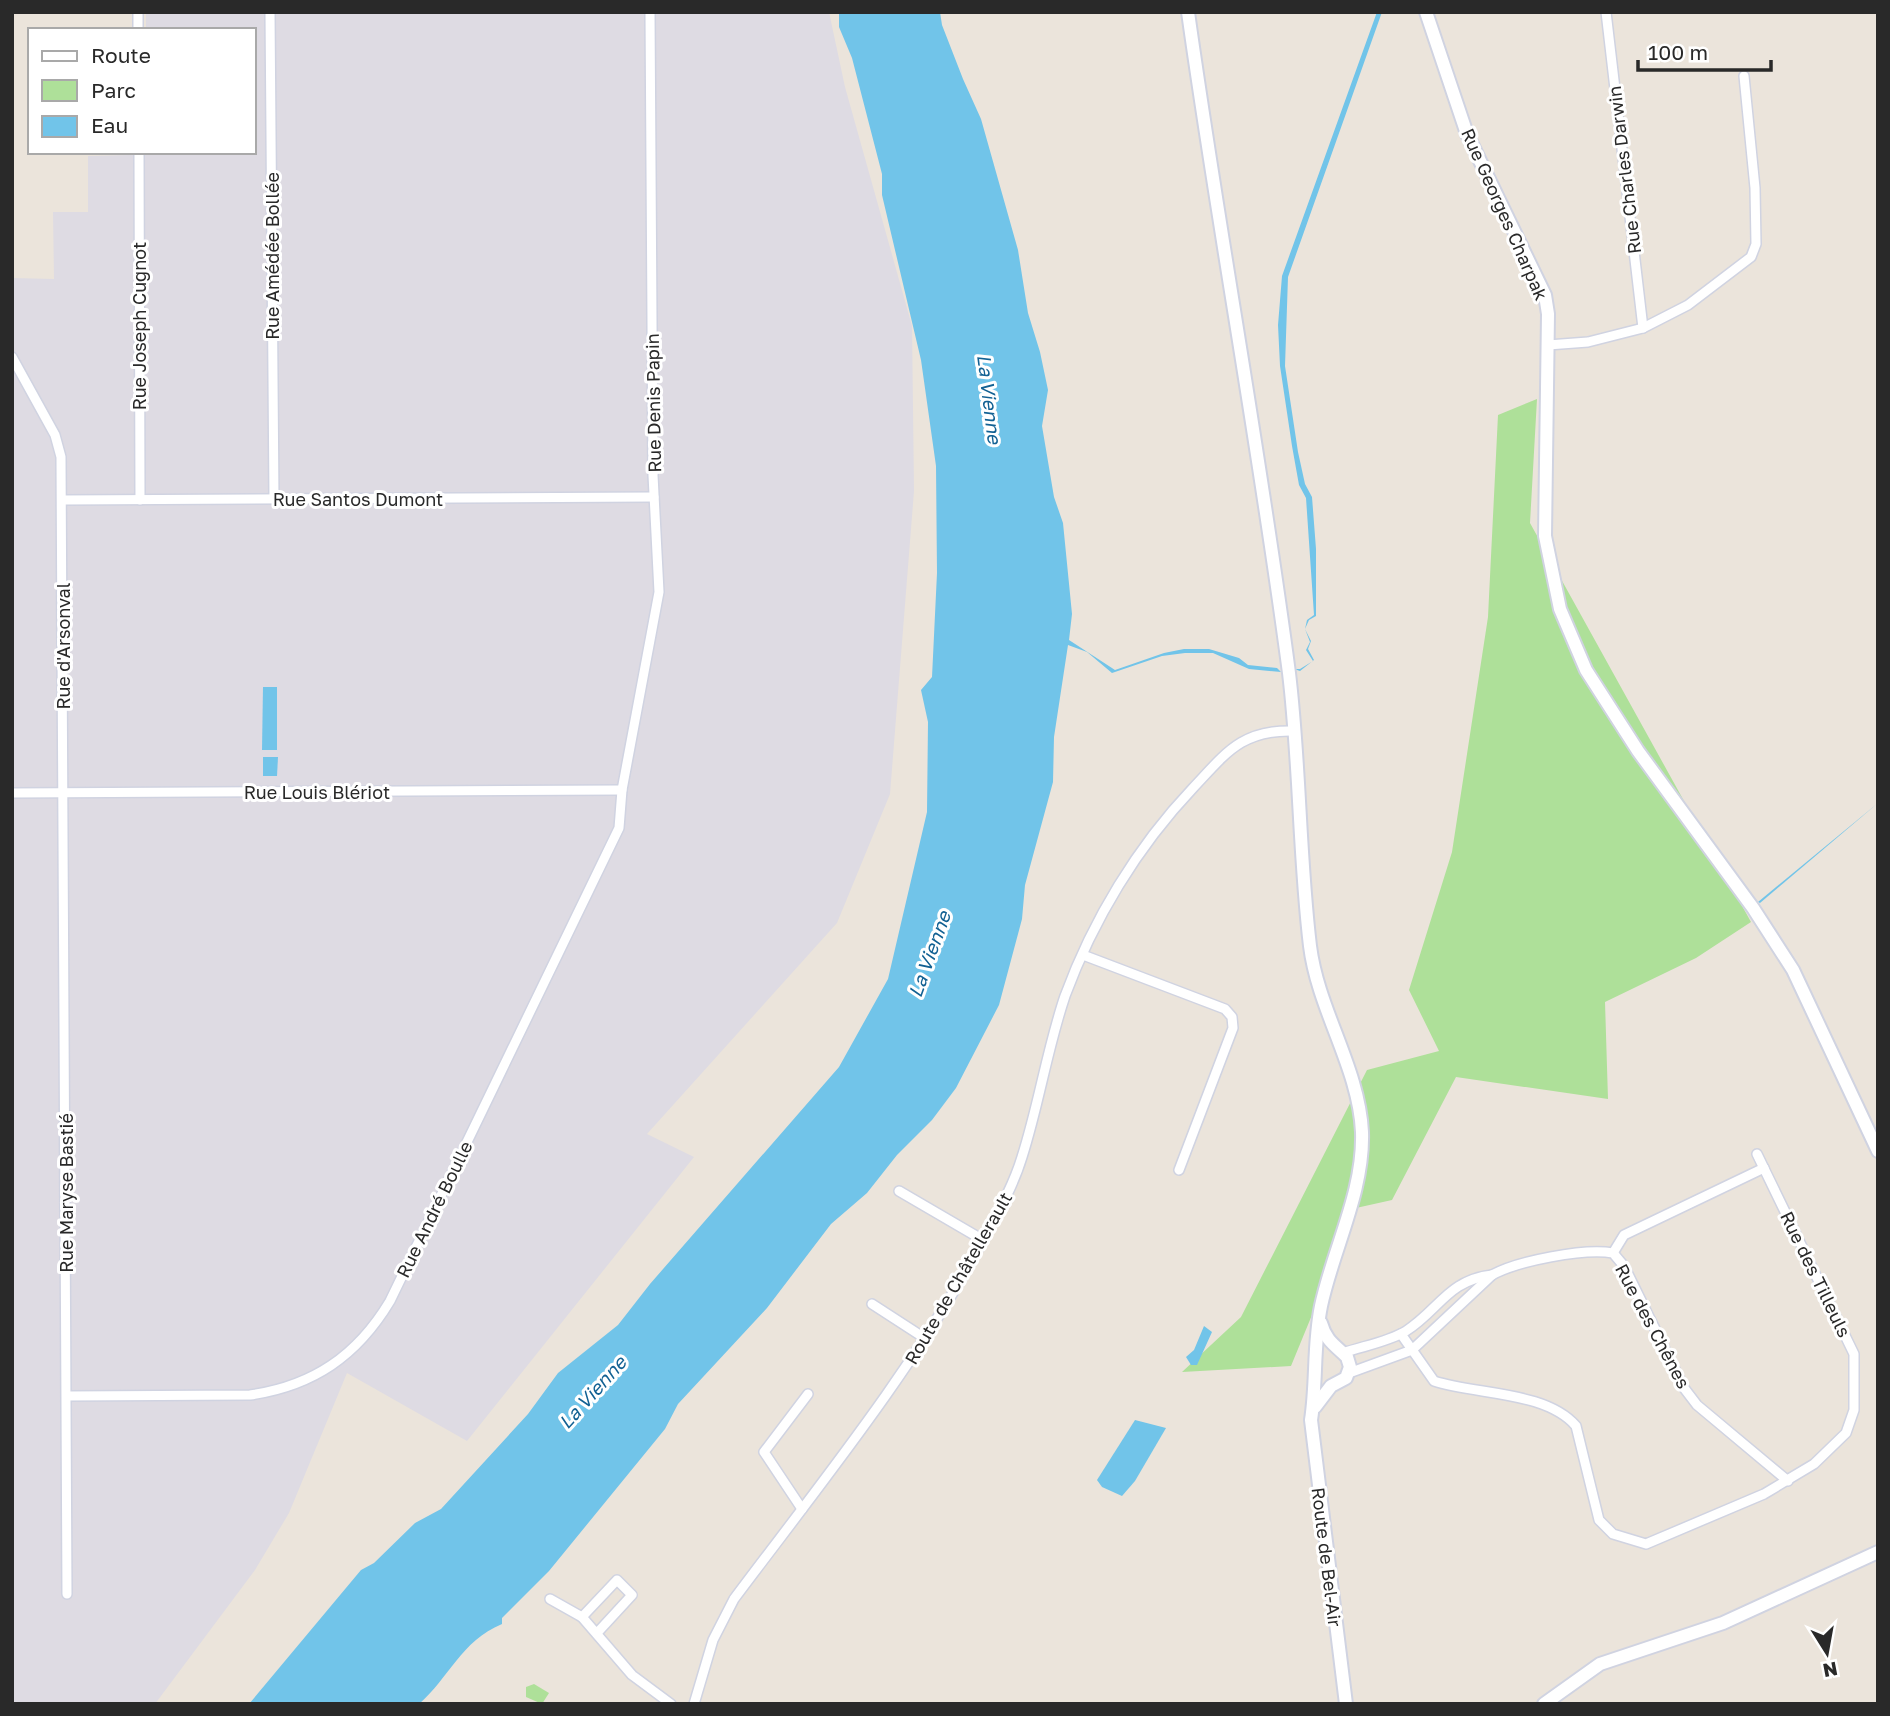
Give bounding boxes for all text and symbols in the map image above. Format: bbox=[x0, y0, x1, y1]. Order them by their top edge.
legend bbox=[28, 28, 256, 154]
scale bar bbox=[1638, 28, 1771, 72]
text: 100 m bbox=[1648, 39, 1708, 65]
text: Route bbox=[91, 42, 151, 68]
text: Parc bbox=[91, 77, 136, 103]
street label: Rue Charles Darwin bbox=[1603, 85, 1645, 255]
text: Eau bbox=[91, 112, 128, 138]
street label: Rue Georges Charpak bbox=[1457, 125, 1553, 303]
street label: Rue Amédée Bollée bbox=[261, 172, 283, 340]
street label: Rue Joseph Cugnot bbox=[128, 242, 150, 410]
street label: Rue Denis Papin bbox=[641, 333, 665, 473]
water label: La Vienne bbox=[973, 353, 1007, 447]
street label: Rue Santos Dumont bbox=[273, 488, 443, 510]
street label: Rue d'Arsonval bbox=[52, 582, 74, 709]
street label: Rue Louis Blériot bbox=[244, 781, 390, 803]
water label: La Vienne bbox=[903, 906, 956, 1000]
street label: Rue Maryse Bastié bbox=[55, 1113, 77, 1273]
street label: Rue André Boulle bbox=[391, 1137, 477, 1281]
street label: Route de Châtellerault bbox=[900, 1188, 1016, 1368]
street label: Rue des Tilleuls bbox=[1776, 1208, 1856, 1340]
street label: Rue des Chênes bbox=[1611, 1260, 1695, 1392]
water label: La Vienne bbox=[553, 1349, 632, 1433]
street label: Route de Bel-Air bbox=[1308, 1486, 1346, 1628]
north arrow bbox=[1792, 1618, 1862, 1688]
text: N bbox=[1821, 1658, 1840, 1683]

